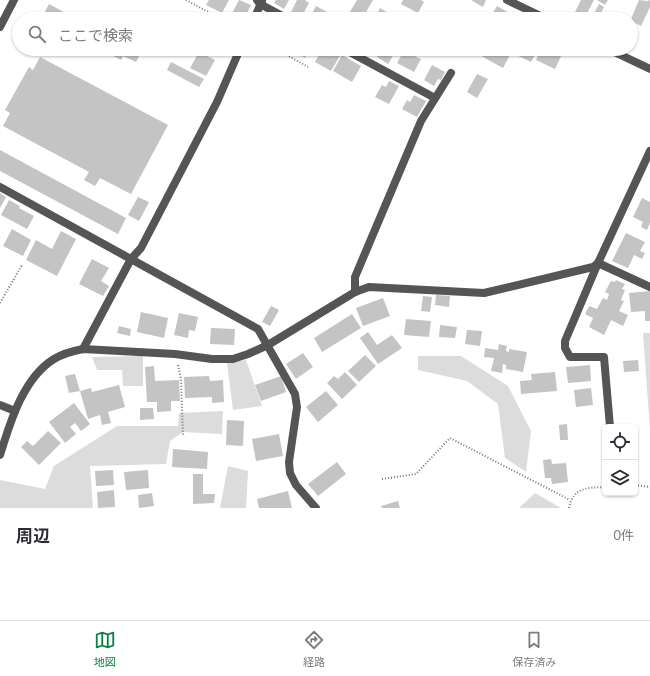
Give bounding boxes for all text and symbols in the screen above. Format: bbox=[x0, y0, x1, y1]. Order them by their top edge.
search box bbox=[12, 12, 638, 56]
icon: search bbox=[26, 23, 48, 45]
text: ここで検索 bbox=[58, 26, 133, 44]
map controls bbox=[602, 424, 638, 496]
button: locate bbox=[602, 424, 638, 460]
button: layers bbox=[602, 460, 638, 496]
text: 周辺 bbox=[16, 525, 50, 546]
text: 0件 bbox=[613, 527, 634, 543]
tab: 地図 bbox=[94, 629, 116, 669]
tab: 経路 bbox=[303, 629, 325, 669]
tab: 保存済み bbox=[512, 629, 556, 669]

